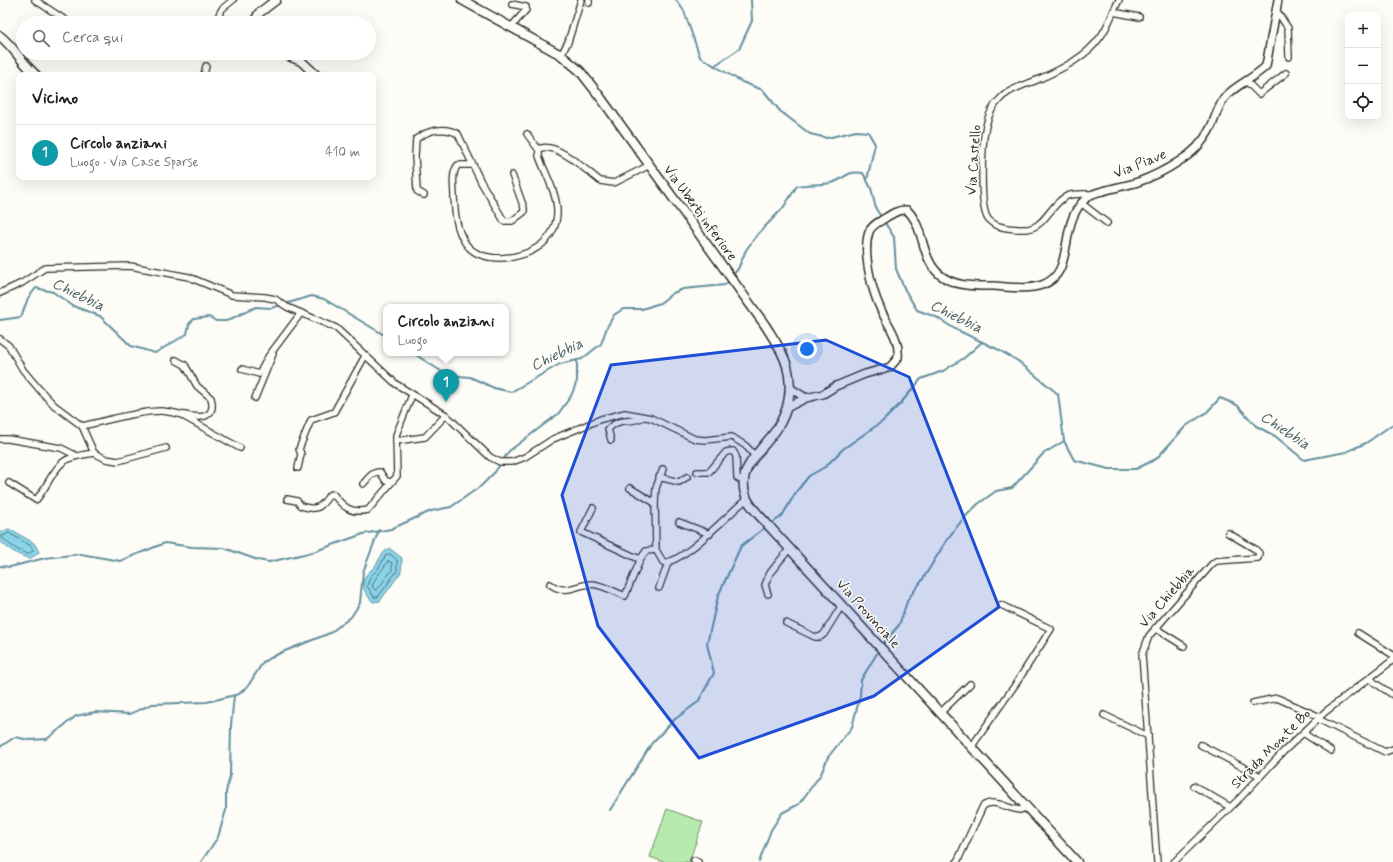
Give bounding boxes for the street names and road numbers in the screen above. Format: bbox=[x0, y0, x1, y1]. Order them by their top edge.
street label: Via Castello bbox=[963, 124, 985, 196]
street label: Via Piave bbox=[1111, 145, 1169, 183]
street label: Via Uberti inferiore bbox=[659, 161, 741, 265]
street label: Via Chiebbia bbox=[1135, 562, 1199, 632]
street label: Via Provinciale bbox=[832, 575, 904, 653]
street label: Strada Monte Bo bbox=[1227, 705, 1315, 793]

